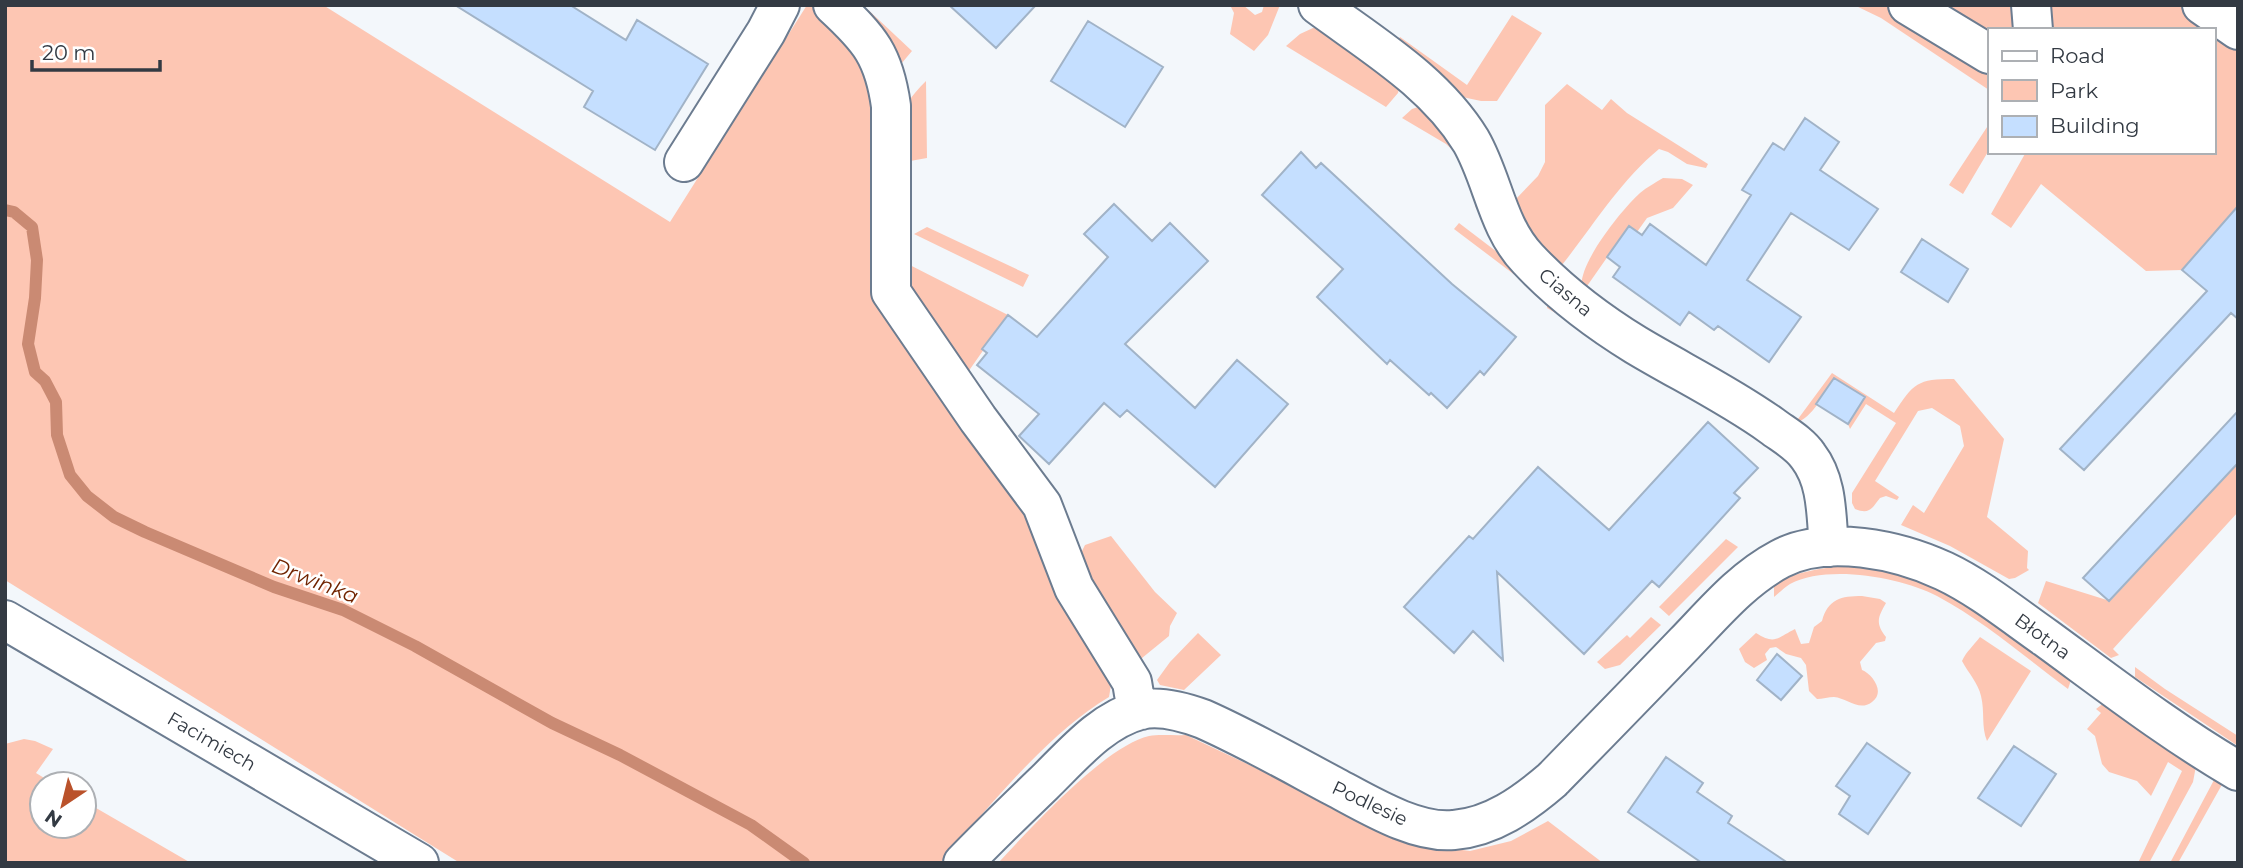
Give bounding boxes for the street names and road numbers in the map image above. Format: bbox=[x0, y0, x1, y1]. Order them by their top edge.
street label: Ciasna bbox=[1534, 263, 1597, 321]
street label: Błotna bbox=[2010, 608, 2075, 664]
street label: Facimiech bbox=[163, 707, 260, 776]
street label: Podlesie bbox=[1328, 776, 1411, 831]

